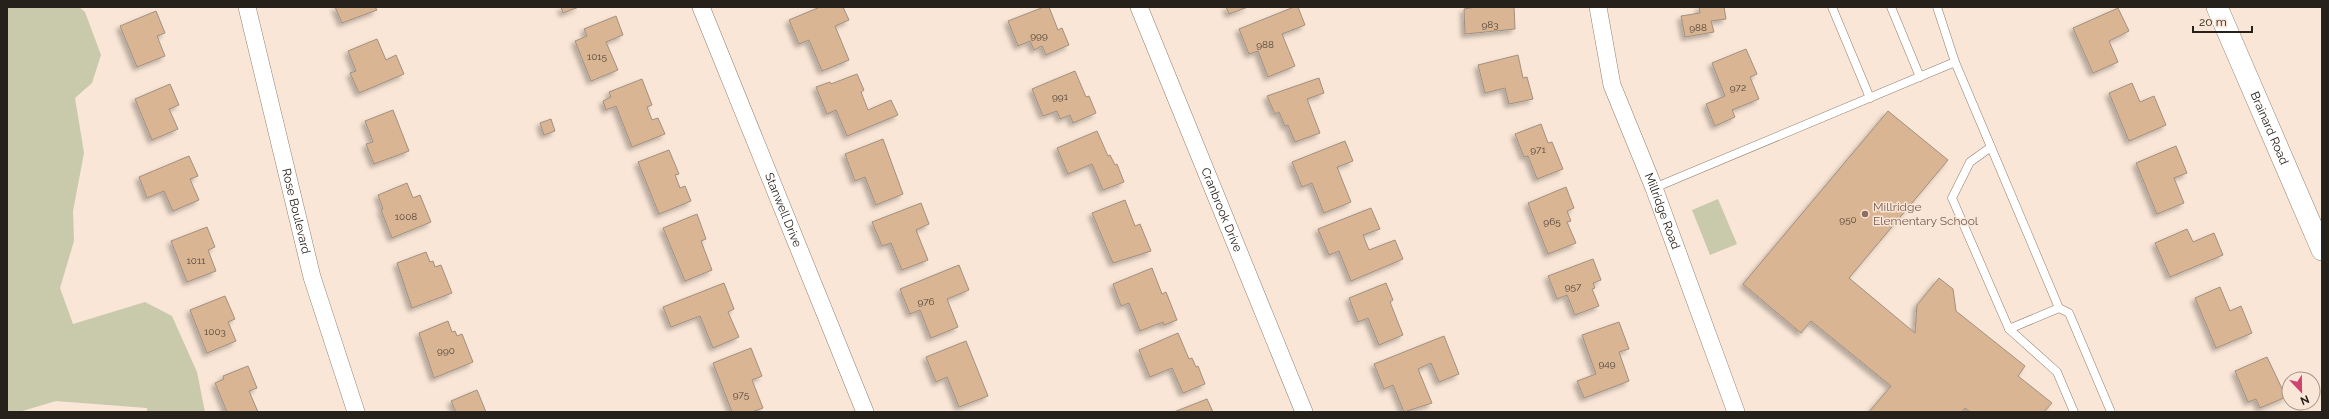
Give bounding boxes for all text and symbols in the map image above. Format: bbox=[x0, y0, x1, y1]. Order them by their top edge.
scale bar bbox=[2193, 8, 2252, 34]
text: 20 m bbox=[2199, 15, 2227, 29]
house number: 983 bbox=[1481, 19, 1499, 30]
house number: 988 bbox=[1689, 22, 1707, 33]
house number: 999 bbox=[1030, 30, 1048, 41]
house number: 988 bbox=[1256, 39, 1274, 50]
house number: 1015 bbox=[587, 51, 608, 62]
house number: 972 bbox=[1730, 82, 1746, 93]
street label: Brainard Road bbox=[2247, 89, 2291, 167]
house number: 991 bbox=[1052, 91, 1069, 102]
house number: 971 bbox=[1530, 144, 1546, 155]
street label: Cranbrook Drive bbox=[1198, 166, 1245, 254]
street label: Rose Boulevard bbox=[279, 167, 313, 255]
street label: Stanwell Drive bbox=[762, 171, 805, 249]
street label: Millridge Road bbox=[1642, 171, 1683, 251]
place label: Millridge Elementary School bbox=[1873, 200, 1979, 228]
marker: Millridge Elementary School bbox=[1860, 209, 1870, 219]
house number: 1008 bbox=[395, 211, 417, 222]
house number: 950 bbox=[1839, 214, 1857, 225]
house number: 965 bbox=[1543, 216, 1561, 227]
house number: 1011 bbox=[187, 255, 206, 266]
house number: 957 bbox=[1565, 281, 1582, 292]
house number: 976 bbox=[917, 296, 935, 307]
house number: 1003 bbox=[204, 326, 226, 337]
house number: 990 bbox=[437, 345, 455, 356]
house number: 949 bbox=[1598, 358, 1616, 369]
north arrow bbox=[2281, 371, 2321, 411]
house number: 975 bbox=[733, 389, 750, 400]
text: N bbox=[2298, 392, 2311, 407]

